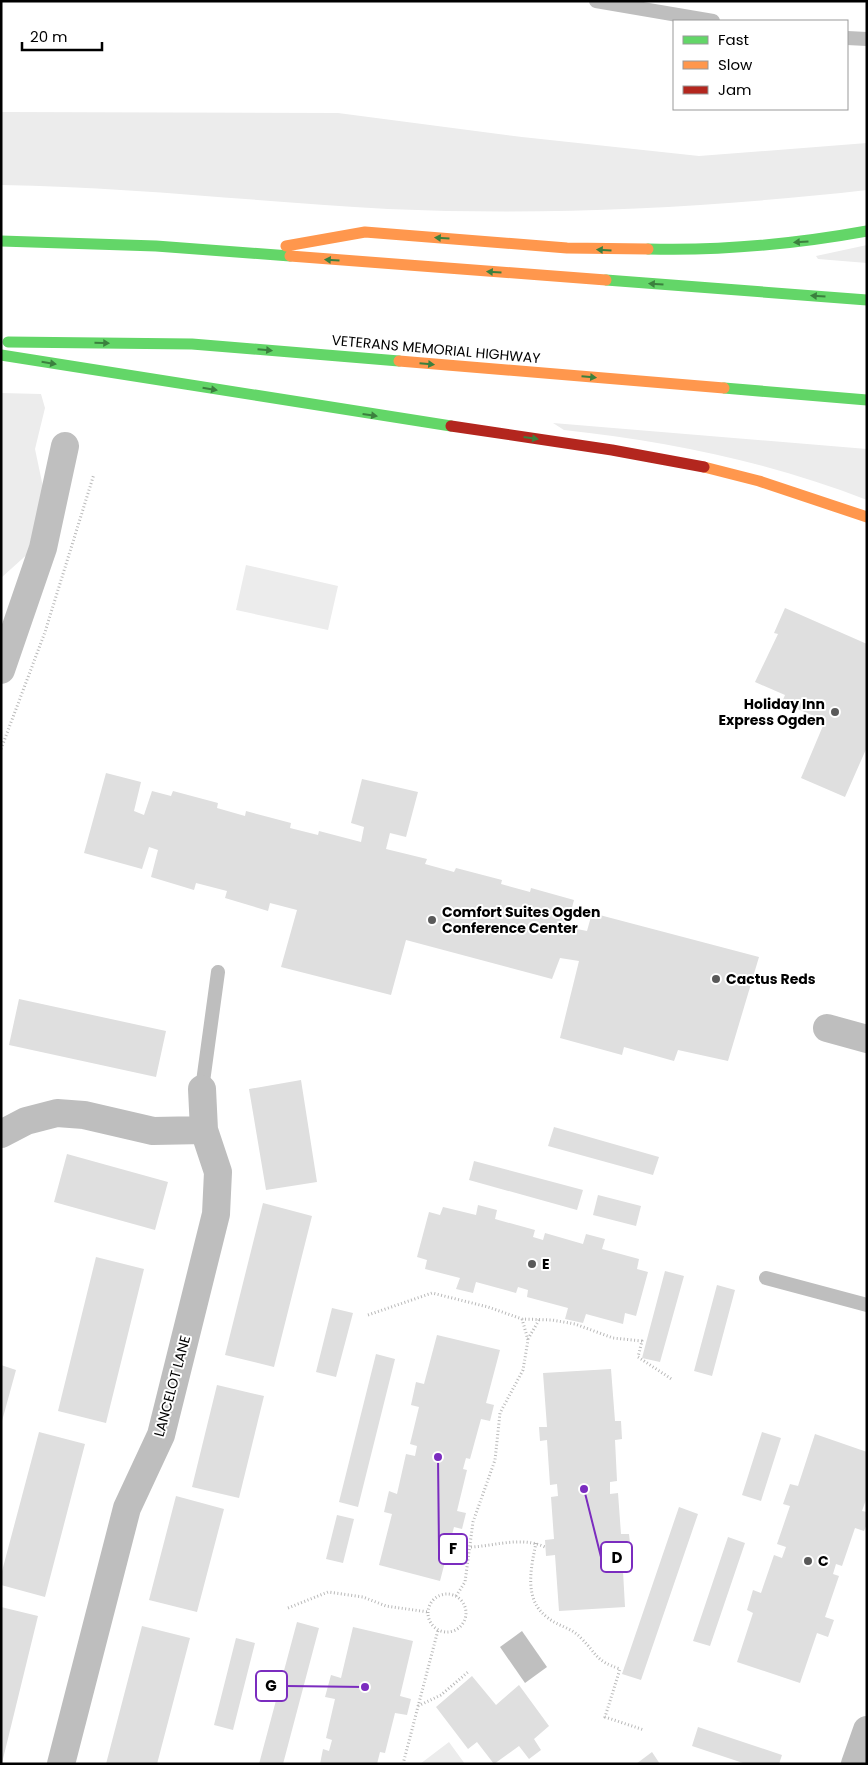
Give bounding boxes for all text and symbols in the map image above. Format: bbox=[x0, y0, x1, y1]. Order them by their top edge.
scale bar bbox=[22, 20, 102, 52]
legend bbox=[673, 20, 848, 110]
text: 20 m bbox=[30, 26, 68, 47]
text: Fast bbox=[718, 29, 749, 50]
text: Slow bbox=[718, 54, 753, 75]
text: Jam bbox=[718, 79, 752, 100]
one-way arrow bbox=[434, 234, 450, 242]
one-way arrow bbox=[793, 238, 809, 246]
one-way arrow bbox=[596, 245, 612, 253]
one-way arrow bbox=[324, 255, 340, 263]
one-way arrow bbox=[486, 267, 502, 275]
one-way arrow bbox=[648, 279, 664, 287]
one-way arrow bbox=[810, 292, 826, 300]
street label: VETERANS MEMORIAL HIGHWAY bbox=[331, 330, 541, 368]
one-way arrow bbox=[95, 339, 111, 347]
one-way arrow bbox=[257, 347, 273, 355]
one-way arrow bbox=[42, 359, 58, 367]
one-way arrow bbox=[419, 360, 435, 368]
one-way arrow bbox=[581, 373, 597, 381]
one-way arrow bbox=[202, 385, 218, 393]
one-way arrow bbox=[362, 411, 378, 419]
one-way arrow bbox=[523, 435, 539, 443]
place label: Holiday Inn Express Ogden bbox=[718, 694, 825, 730]
marker: Holiday Inn Express Ogden bbox=[829, 706, 841, 718]
place label: Comfort Suites Ogden Conference Center bbox=[442, 902, 600, 938]
marker: Comfort Suites Ogden Conference Center bbox=[426, 914, 438, 926]
place label: Cactus Reds bbox=[726, 969, 816, 989]
marker: Cactus Reds bbox=[710, 973, 722, 985]
place label: E bbox=[542, 1254, 550, 1274]
marker: E bbox=[526, 1258, 538, 1270]
street label: LANCELOT LANE bbox=[149, 1333, 195, 1439]
callout: F bbox=[439, 1534, 467, 1564]
text: F bbox=[449, 1538, 457, 1559]
callout: D bbox=[601, 1542, 632, 1572]
text: D bbox=[612, 1547, 623, 1568]
place label: C bbox=[818, 1551, 829, 1571]
marker: C bbox=[802, 1555, 814, 1567]
callout: G bbox=[256, 1671, 287, 1701]
text: G bbox=[265, 1675, 277, 1696]

